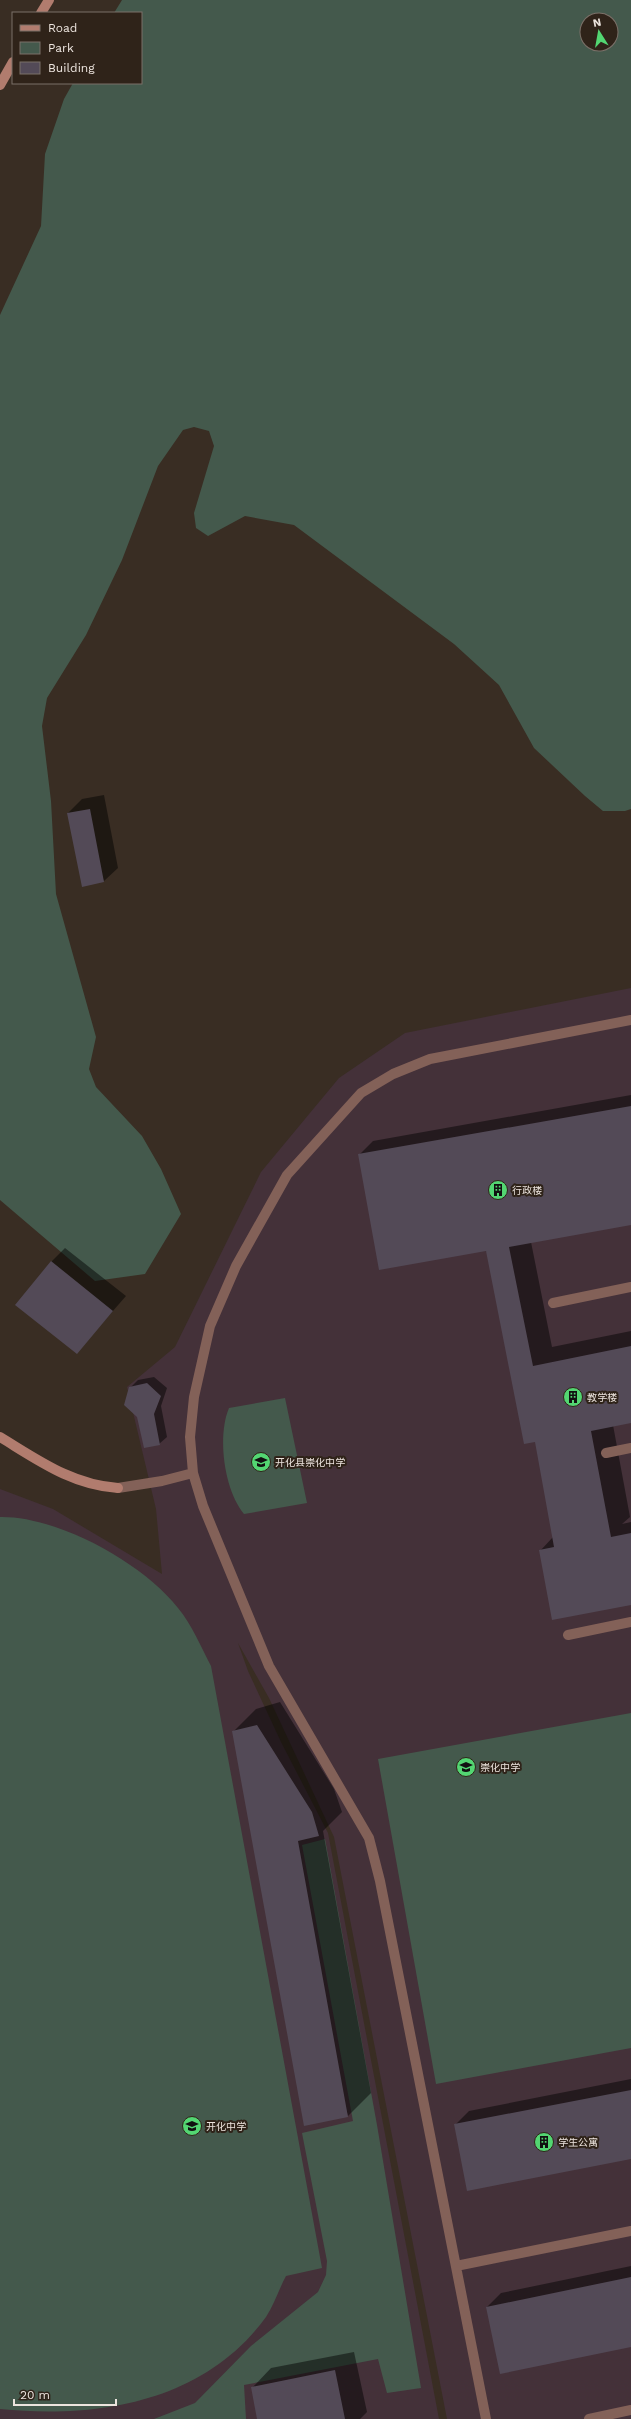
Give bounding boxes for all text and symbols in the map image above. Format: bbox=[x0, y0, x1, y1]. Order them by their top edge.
legend bbox=[12, 12, 142, 84]
north arrow bbox=[579, 12, 619, 52]
text: N bbox=[592, 16, 602, 30]
text: Road bbox=[48, 21, 77, 35]
text: Park bbox=[48, 41, 74, 55]
text: Building bbox=[48, 61, 95, 75]
building icon: 行政楼 bbox=[487, 1179, 509, 1201]
place label: 行政楼 bbox=[512, 1185, 542, 1196]
building icon: 教学楼 bbox=[562, 1386, 584, 1408]
place label: 教学楼 bbox=[587, 1392, 617, 1403]
school or university icon: 开化县崇化中学 bbox=[250, 1451, 272, 1473]
place label: 开化县崇化中学 bbox=[275, 1457, 345, 1468]
school or university icon: 崇化中学 bbox=[455, 1756, 477, 1778]
place label: 崇化中学 bbox=[480, 1762, 520, 1773]
school or university icon: 开化中学 bbox=[181, 2115, 203, 2137]
place label: 开化中学 bbox=[206, 2121, 246, 2132]
building icon: 学生公寓 bbox=[533, 2131, 555, 2153]
place label: 学生公寓 bbox=[558, 2137, 598, 2148]
scale bar bbox=[14, 2381, 116, 2407]
text: 20 m bbox=[20, 2388, 50, 2402]

